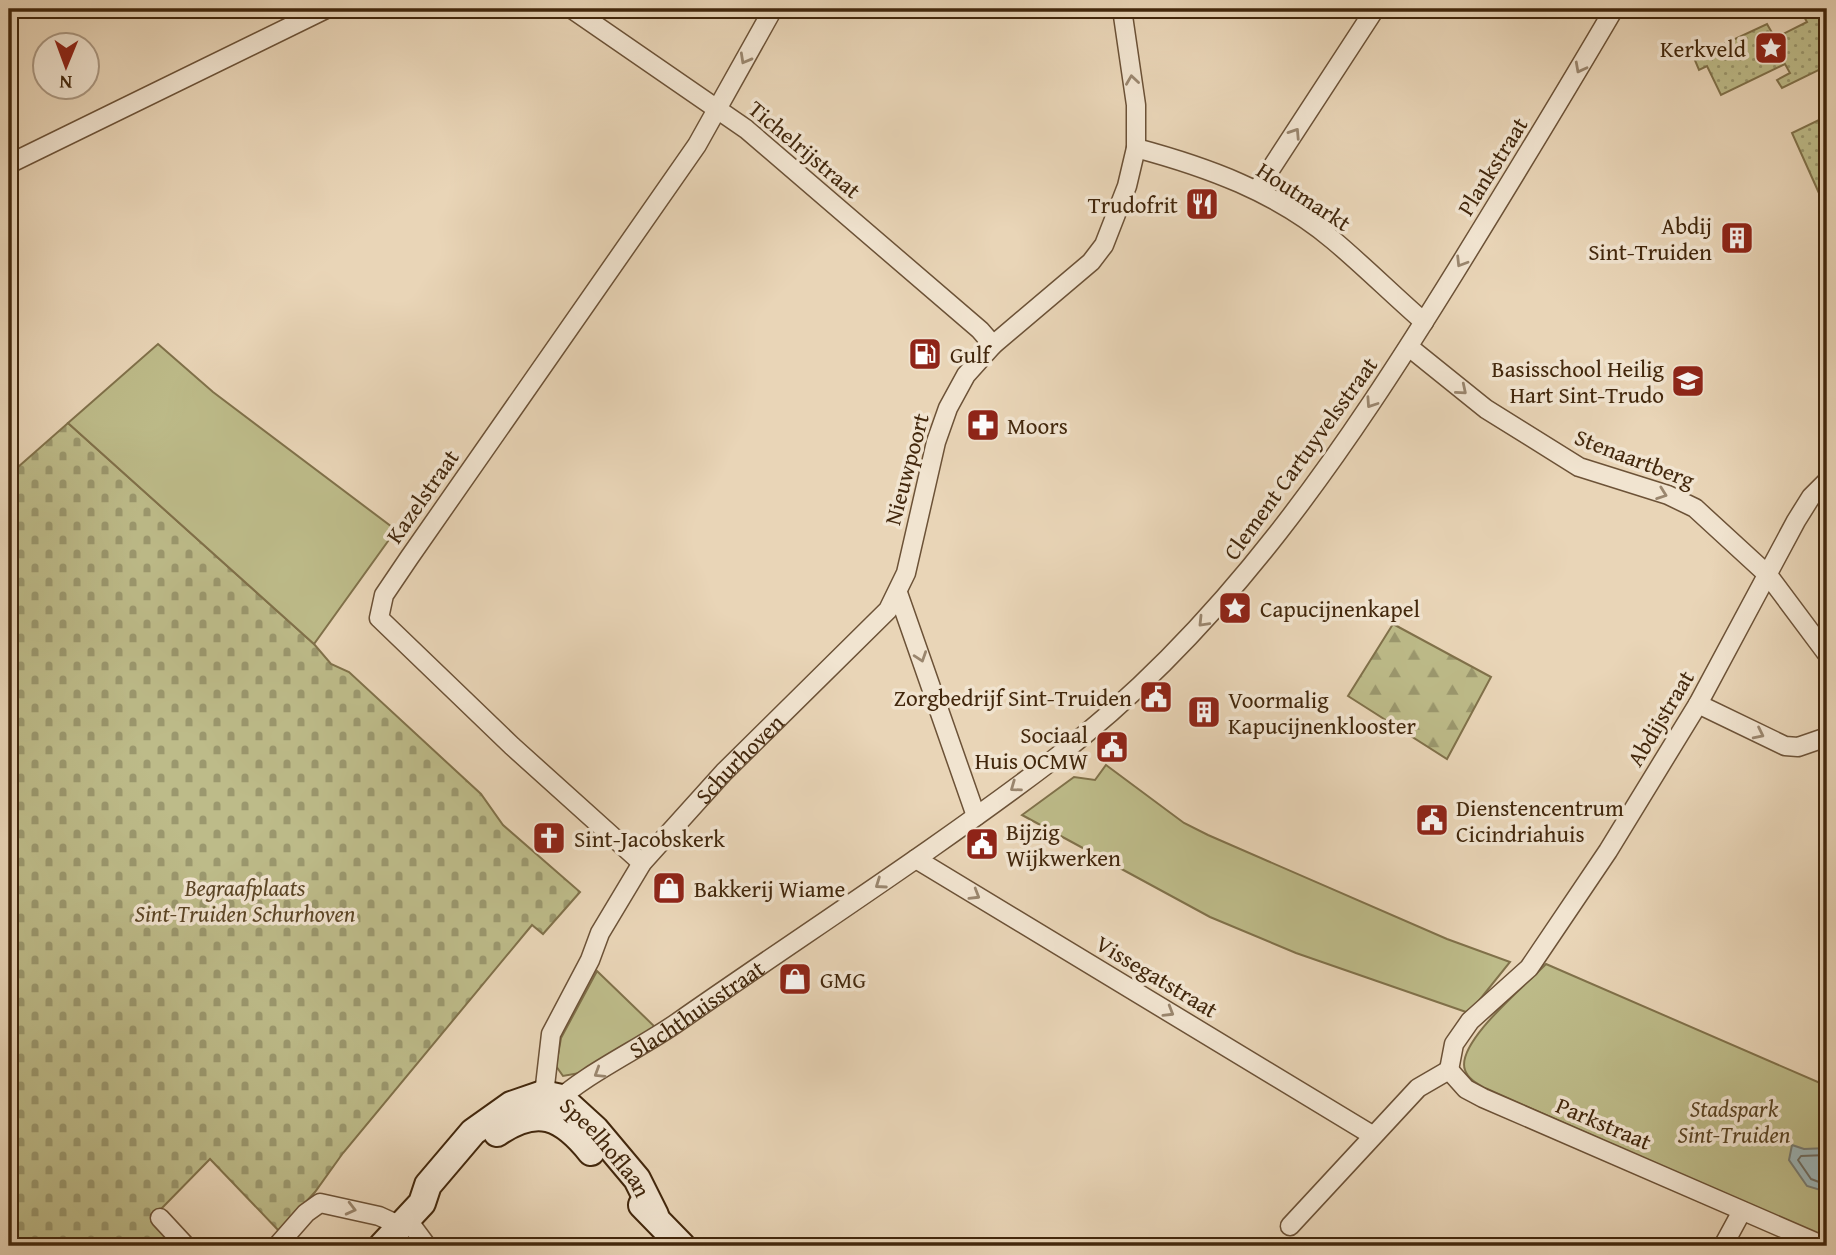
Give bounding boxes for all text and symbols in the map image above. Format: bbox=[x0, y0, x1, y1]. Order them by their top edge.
place icon: Kerkveld bbox=[1752, 29, 1790, 67]
north arrow bbox=[32, 32, 102, 102]
place label: Kerkveld bbox=[1660, 32, 1747, 65]
one-way arrow bbox=[740, 52, 753, 64]
one-way arrow bbox=[1575, 61, 1588, 73]
text: N bbox=[59, 69, 72, 97]
one-way arrow bbox=[1125, 74, 1140, 86]
street label: Tichelrijstraat bbox=[742, 92, 868, 206]
street label: Plankstraat bbox=[1449, 110, 1535, 222]
one-way arrow bbox=[1287, 128, 1299, 141]
street label: Houtmarkt bbox=[1250, 153, 1358, 239]
restaurant icon: Trudofrit bbox=[1183, 185, 1221, 223]
place label: Trudofrit bbox=[1088, 188, 1178, 221]
place label: Abdij Sint-Truiden bbox=[1588, 209, 1712, 268]
building icon: Abdij Sint-Truiden bbox=[1718, 219, 1756, 257]
one-way arrow bbox=[1457, 254, 1470, 267]
fuel station icon: Gulf bbox=[906, 335, 944, 373]
place label: Gulf bbox=[950, 338, 992, 371]
street label: Clement Cartuyvelsstraat bbox=[1215, 350, 1385, 566]
place label: Basisschool Heilig Hart Sint-Trudo bbox=[1492, 352, 1665, 411]
school or university icon: Basisschool Heilig Hart Sint-Trudo bbox=[1669, 362, 1707, 400]
one-way arrow bbox=[1453, 382, 1466, 394]
one-way arrow bbox=[1367, 395, 1379, 408]
pharmacy icon: Moors bbox=[964, 406, 1002, 444]
street label: Nieuwpoort bbox=[875, 409, 937, 529]
place label: Moors bbox=[1007, 409, 1068, 442]
street label: Stenaartberg bbox=[1570, 420, 1700, 496]
street label: Kazelstraat bbox=[377, 442, 467, 550]
one-way arrow bbox=[1655, 485, 1667, 499]
place icon: Capucijnenkapel bbox=[1216, 589, 1254, 627]
place label: Capucijnenkapel bbox=[1260, 592, 1420, 625]
one-way arrow bbox=[1199, 614, 1212, 627]
one-way arrow bbox=[913, 650, 927, 662]
street label: Abdijstraat bbox=[1618, 664, 1702, 772]
public building icon: Zorgbedrijf Sint-Truiden bbox=[1137, 678, 1175, 716]
place label: Zorgbedrijf Sint-Truiden bbox=[894, 681, 1132, 714]
place label: Voormalig Kapucijnenklooster bbox=[1228, 683, 1416, 742]
building icon: Voormalig Kapucijnenklooster bbox=[1185, 693, 1223, 731]
street label: Schurhoven bbox=[687, 706, 791, 811]
place label: Sociaal Huis OCMW bbox=[975, 718, 1088, 777]
one-way arrow bbox=[1752, 726, 1764, 740]
public building icon: Sociaal Huis OCMW bbox=[1093, 728, 1131, 766]
one-way arrow bbox=[1010, 779, 1023, 792]
place label: Dienstencentrum Cicindriahuis bbox=[1456, 791, 1624, 850]
public building icon: Dienstencentrum Cicindriahuis bbox=[1413, 801, 1451, 839]
place label: Bijzig Wijkwerken bbox=[1006, 815, 1121, 874]
church icon: Sint-Jacobskerk bbox=[530, 819, 568, 857]
place label: Sint-Jacobskerk bbox=[574, 822, 725, 855]
public building icon: Bijzig Wijkwerken bbox=[963, 825, 1001, 863]
shop icon: Bakkerij Wiame bbox=[650, 869, 688, 907]
park label: Begraafplaats Sint-Truiden Schurhoven bbox=[135, 871, 356, 930]
place label: Bakkerij Wiame bbox=[694, 872, 845, 905]
one-way arrow bbox=[875, 876, 888, 888]
one-way arrow bbox=[967, 886, 980, 899]
street label: Vissegatstraat bbox=[1090, 926, 1224, 1026]
street label: Slachthuisstraat bbox=[622, 951, 770, 1066]
shop icon: GMG bbox=[776, 960, 814, 998]
place label: GMG bbox=[820, 963, 866, 996]
one-way arrow bbox=[1162, 1004, 1175, 1017]
one-way arrow bbox=[593, 1065, 606, 1078]
street label: Parkstraat bbox=[1551, 1088, 1657, 1158]
street label: Speelhoflaan bbox=[553, 1089, 660, 1203]
park label: Stadspark Sint-Truiden bbox=[1678, 1092, 1791, 1151]
one-way arrow bbox=[345, 1201, 357, 1215]

